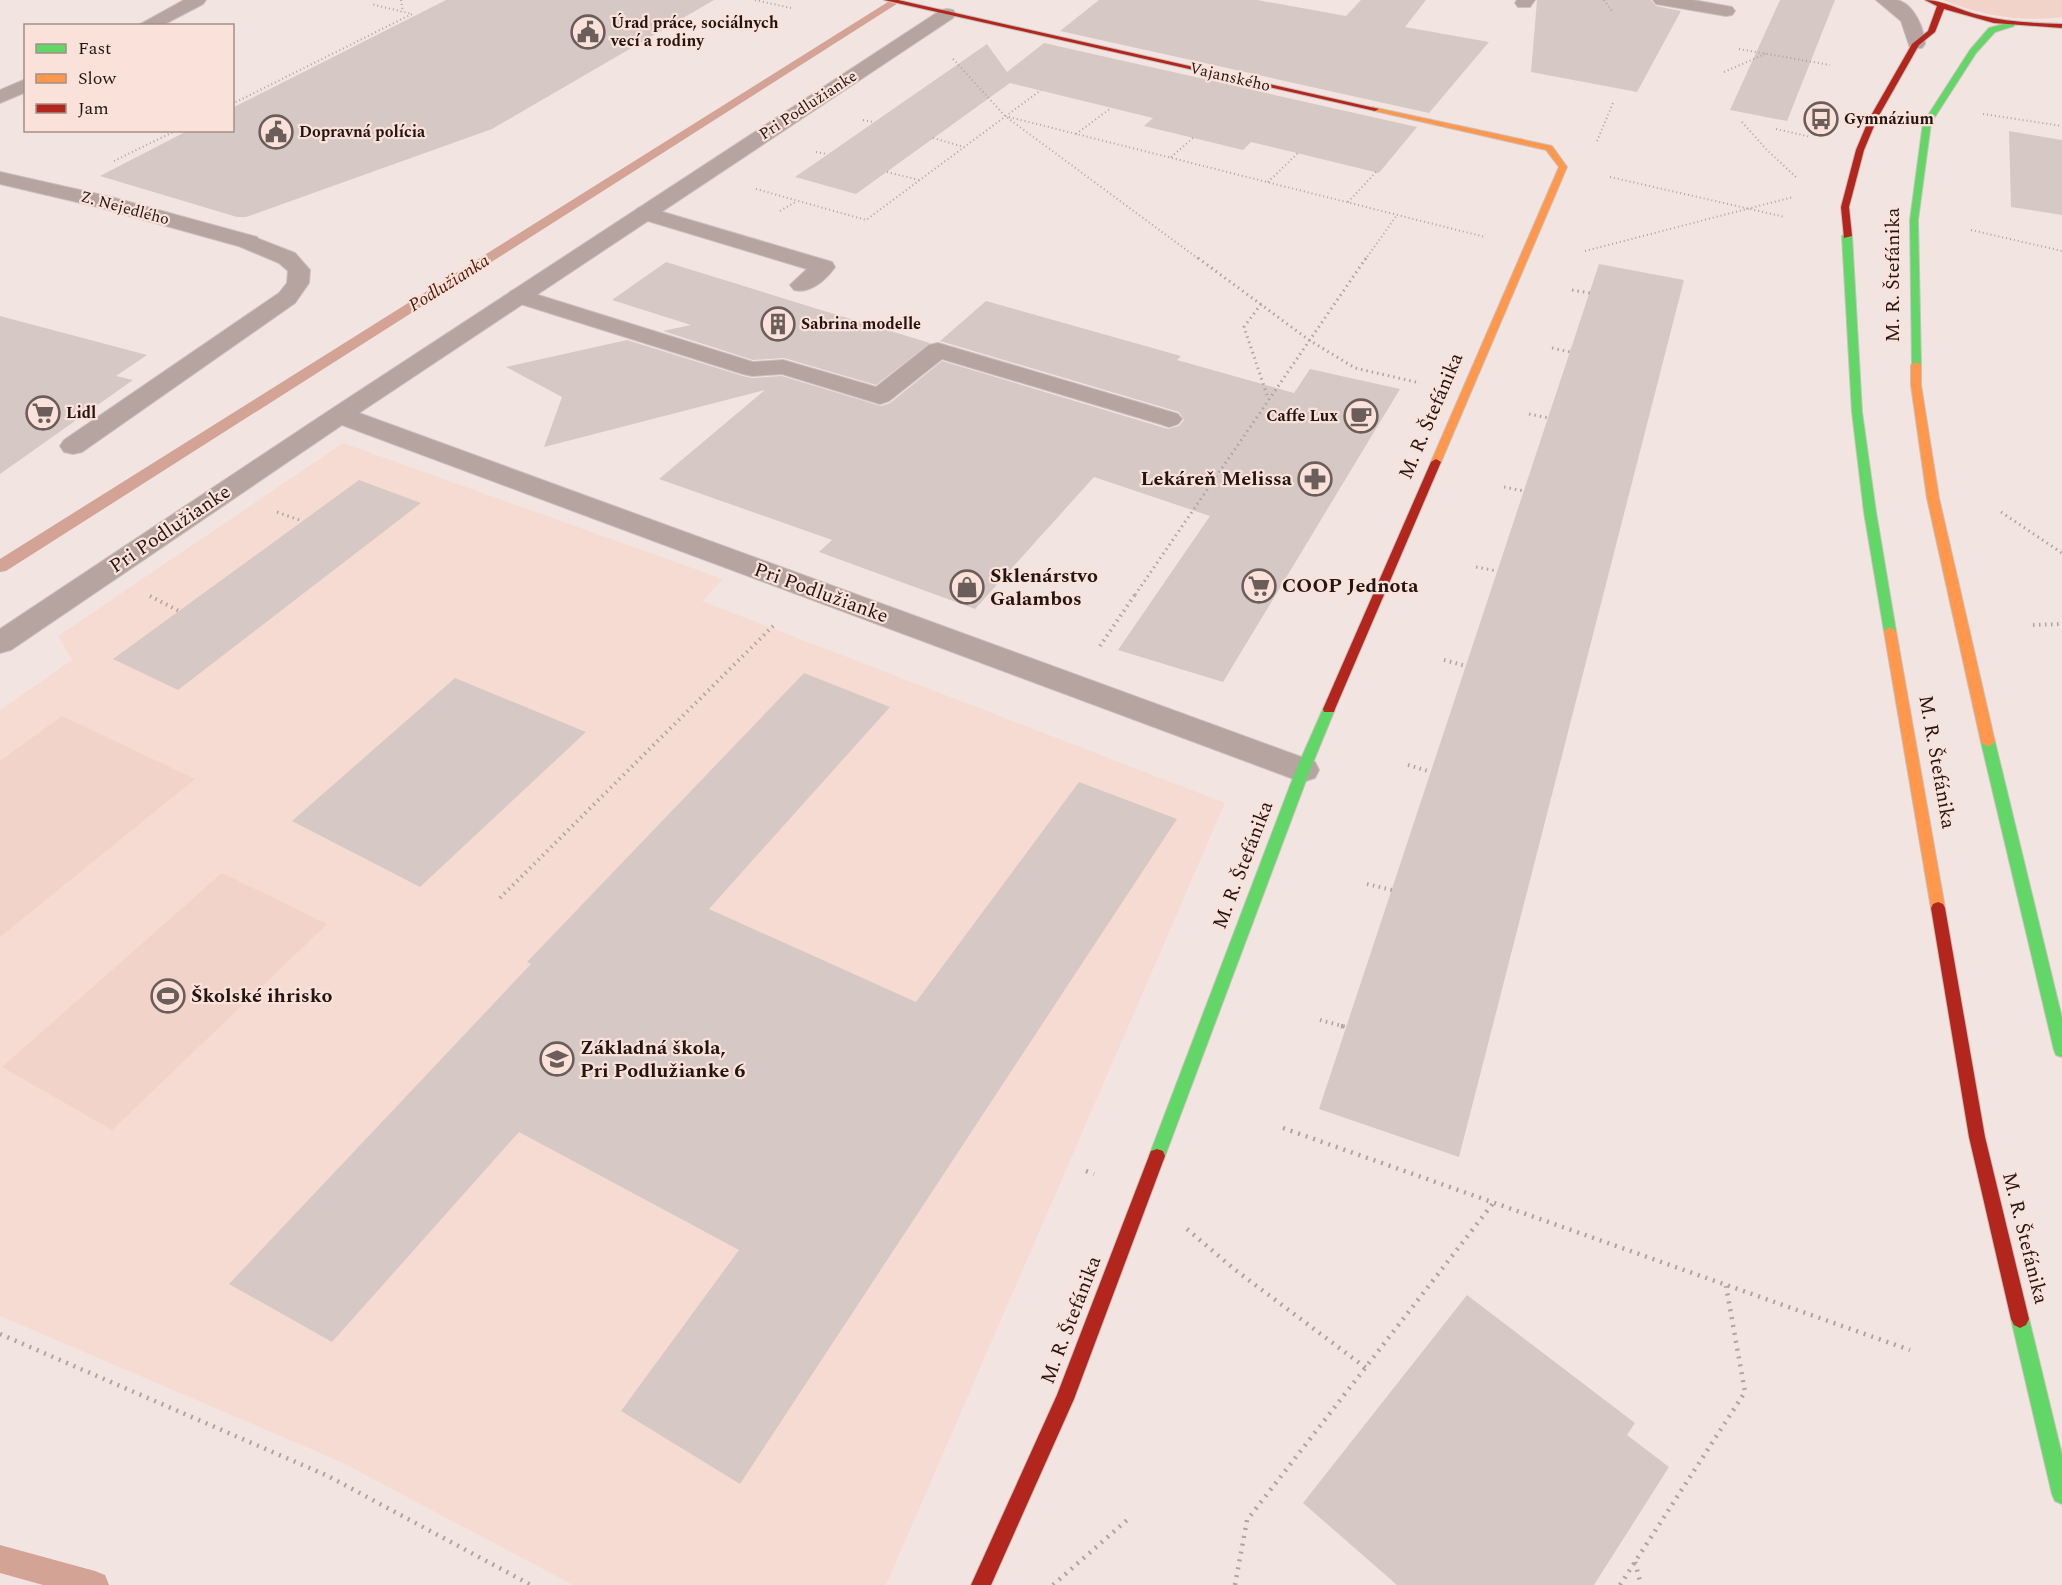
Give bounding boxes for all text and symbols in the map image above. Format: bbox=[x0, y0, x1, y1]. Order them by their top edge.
place label: Úrad práce, sociálnych vecí a rodiny bbox=[610, 11, 779, 53]
public building icon: Úrad práce, sociálnych vecí a rodiny bbox=[570, 14, 606, 50]
legend bbox=[24, 24, 234, 132]
text: Fast bbox=[78, 35, 111, 62]
street label: Vajanského bbox=[1187, 56, 1273, 98]
street label: Pri Podlužianke bbox=[754, 64, 862, 146]
text: Slow bbox=[78, 65, 117, 92]
text: Jam bbox=[78, 95, 109, 122]
bus stop icon: Gymnázium bbox=[1803, 101, 1839, 137]
place label: Gymnázium bbox=[1844, 107, 1934, 131]
public building icon: Dopravná polícia bbox=[258, 114, 294, 150]
place label: Dopravná polícia bbox=[299, 120, 426, 144]
street label: Z. Nejedlého bbox=[78, 185, 172, 231]
street label: M. R. Štefánika bbox=[1878, 207, 1908, 343]
water label: Podlužianka bbox=[403, 247, 495, 319]
building icon: Sabrina modelle bbox=[760, 306, 796, 342]
place label: Sabrina modelle bbox=[801, 312, 921, 336]
street label: M. R. Štefánika bbox=[1391, 348, 1471, 484]
supermarket icon: Lidl bbox=[25, 395, 61, 431]
cafe icon: Caffe Lux bbox=[1343, 398, 1379, 434]
place label: Lidl bbox=[66, 401, 96, 425]
place label: Caffe Lux bbox=[1266, 404, 1338, 428]
pharmacy icon: Lekáreň Melissa bbox=[1297, 461, 1333, 497]
place label: Lekáreň Melissa bbox=[1141, 464, 1293, 494]
street label: Pri Podlužianke bbox=[103, 477, 237, 581]
street label: Pri Podlužianke bbox=[750, 555, 892, 631]
place label: Sklenárstvo Galambos bbox=[990, 561, 1098, 614]
supermarket icon: COOP Jednota bbox=[1241, 568, 1277, 604]
shop icon: Sklenárstvo Galambos bbox=[949, 569, 985, 605]
place label: COOP Jednota bbox=[1282, 571, 1419, 601]
street label: M. R. Štefánika bbox=[1911, 693, 1964, 831]
street label: M. R. Štefánika bbox=[1205, 796, 1281, 933]
sports icon: Školské ihrisko bbox=[150, 978, 186, 1014]
place label: Školské ihrisko bbox=[191, 981, 332, 1011]
place label: Základná škola, Pri Podlužianke 6 bbox=[580, 1033, 746, 1086]
school or university icon: Základná škola, Pri Podlužianke 6 bbox=[539, 1041, 575, 1077]
street label: M. R. Štefánika bbox=[1994, 1169, 2056, 1307]
street label: M. R. Štefánika bbox=[1033, 1251, 1109, 1388]

